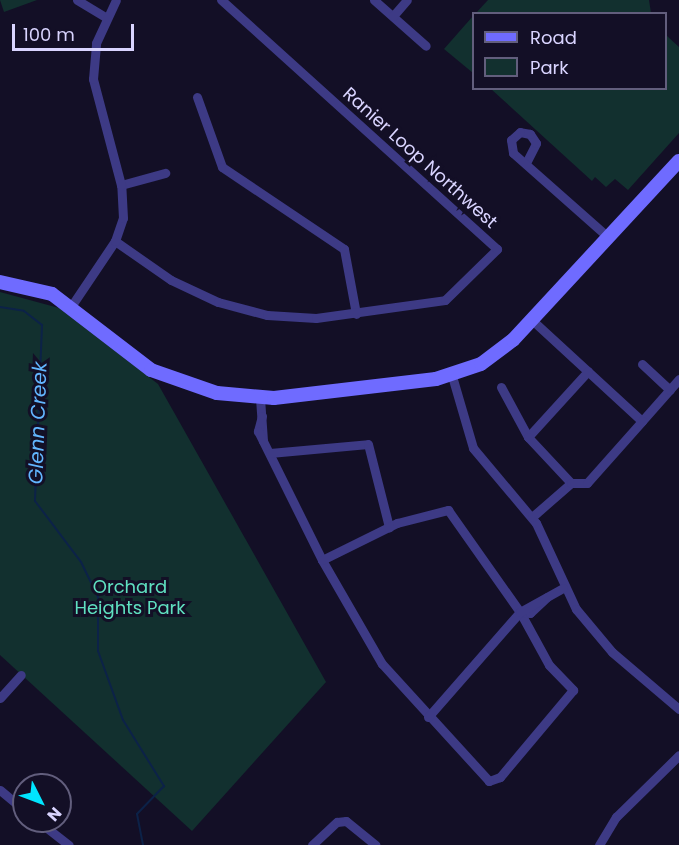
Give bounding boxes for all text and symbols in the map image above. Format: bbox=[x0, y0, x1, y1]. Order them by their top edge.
scale bar bbox=[15, 12, 136, 50]
legend bbox=[472, 12, 667, 90]
text: 100 m bbox=[23, 22, 75, 47]
text: Road bbox=[530, 25, 577, 50]
text: Park bbox=[530, 55, 569, 80]
street label: Ranier Loop Northwest bbox=[338, 83, 502, 233]
water label: Glenn Creek bbox=[24, 361, 52, 485]
park label: Orchard Heights Park bbox=[74, 577, 186, 620]
north arrow bbox=[12, 773, 72, 833]
text: N bbox=[42, 802, 67, 826]

